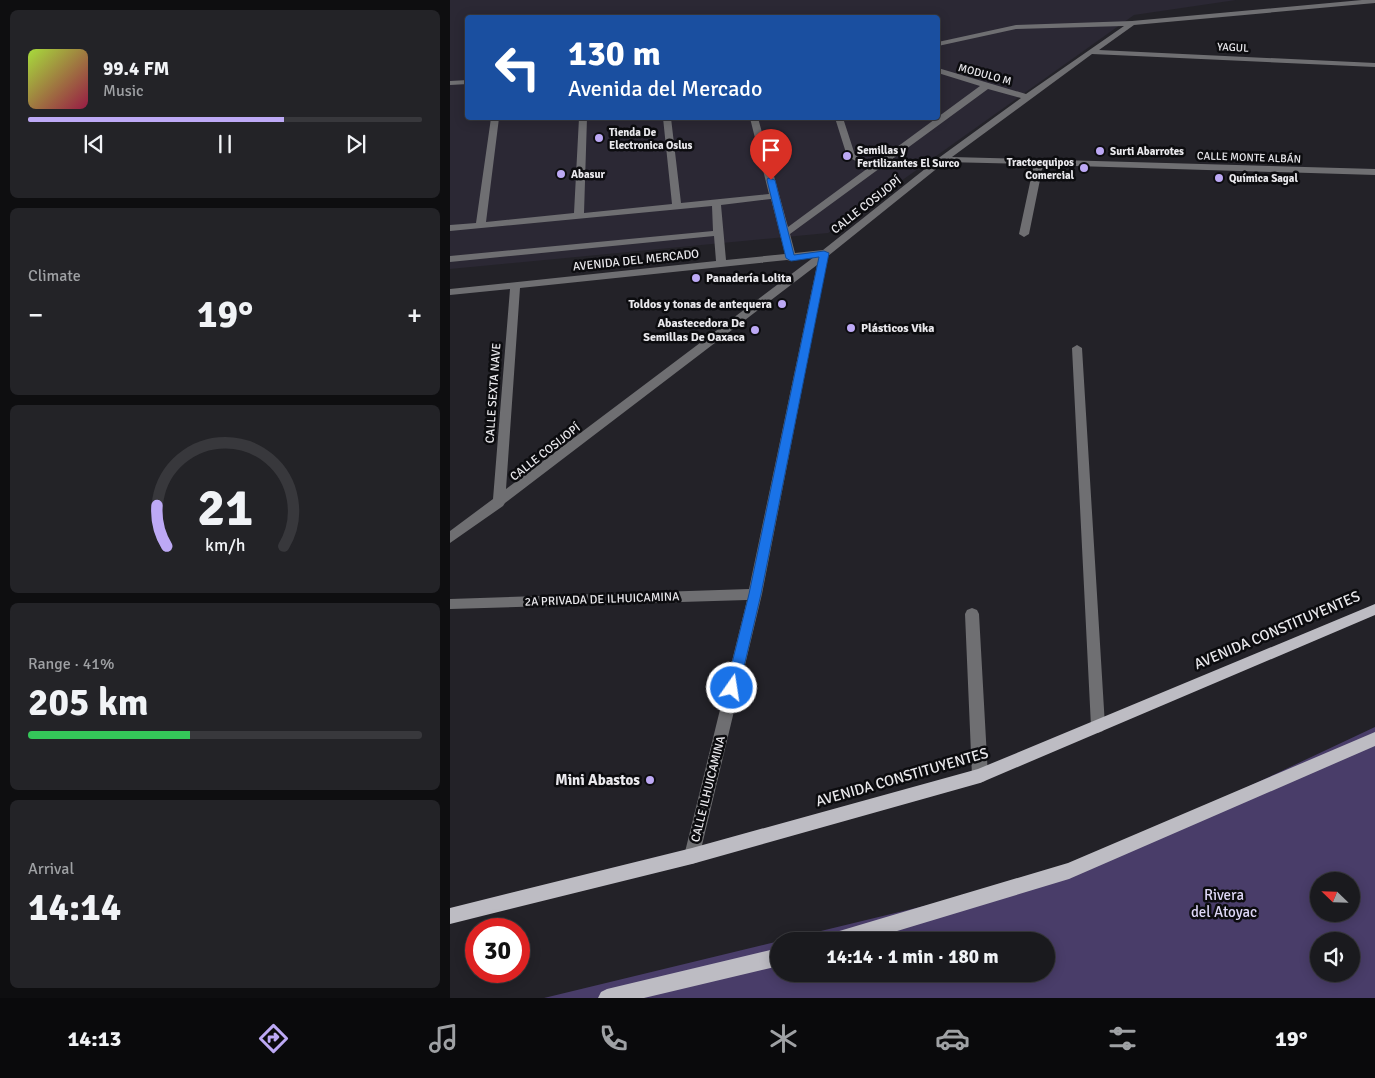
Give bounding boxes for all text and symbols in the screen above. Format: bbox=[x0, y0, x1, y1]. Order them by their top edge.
text: 130 m bbox=[568, 32, 661, 75]
icon: left bbox=[485, 35, 550, 100]
street label: YAGUL bbox=[1217, 40, 1249, 55]
text: 99.4 FM bbox=[103, 57, 169, 81]
street label: MODULO M bbox=[957, 61, 1013, 88]
text: Avenida del Mercado bbox=[568, 75, 762, 102]
text: Music bbox=[103, 81, 144, 101]
place label: Tienda De Electronica Oslus bbox=[609, 126, 693, 152]
pin bbox=[750, 129, 792, 180]
icon: previous bbox=[80, 130, 108, 158]
icon: pause bbox=[211, 130, 239, 158]
icon: next bbox=[342, 130, 370, 158]
marker: Tienda De Electronica Oslus bbox=[593, 132, 605, 144]
icon: arrive bbox=[757, 136, 785, 164]
place label: Semillas y Fertilizantes El Surco bbox=[857, 144, 960, 170]
marker: Surti Abarrotes bbox=[1094, 145, 1106, 157]
place label: Surti Abarrotes bbox=[1110, 145, 1184, 158]
street label: CALLE MONTE ALBÁN bbox=[1197, 148, 1301, 166]
marker: Semillas y Fertilizantes El Surco bbox=[841, 150, 853, 162]
place label: Tractoequipos Comercial bbox=[1007, 156, 1075, 182]
marker: Tractoequipos Comercial bbox=[1078, 162, 1090, 174]
marker: Abasur bbox=[555, 168, 567, 180]
place label: Abasur bbox=[571, 168, 605, 181]
marker: Química Sagal bbox=[1213, 172, 1225, 184]
place label: Química Sagal bbox=[1229, 172, 1298, 185]
street label: CALLE COSIJOPÍ bbox=[828, 173, 905, 237]
street label: AVENIDA DEL MERCADO bbox=[572, 246, 700, 275]
text: Climate bbox=[28, 266, 81, 286]
place label: Panadería Lolita bbox=[706, 271, 792, 286]
marker: Panadería Lolita bbox=[690, 272, 702, 284]
text: 19° bbox=[197, 291, 253, 338]
place label: Toldos y tonas de antequera bbox=[628, 297, 772, 312]
text: − bbox=[28, 298, 43, 332]
text: + bbox=[407, 298, 422, 332]
marker: Toldos y tonas de antequera bbox=[776, 298, 788, 310]
place label: Abastecedora De Semillas De Oaxaca bbox=[643, 316, 745, 345]
place label: Plásticos Vika bbox=[861, 321, 935, 336]
marker: Plásticos Vika bbox=[845, 322, 857, 334]
marker: Abastecedora De Semillas De Oaxaca bbox=[749, 324, 761, 336]
street label: CALLE SEXTA NAVE bbox=[483, 342, 505, 444]
street label: CALLE COSIJOPÍ bbox=[507, 420, 584, 484]
text: 21 bbox=[197, 476, 253, 540]
text: km/h bbox=[205, 534, 245, 556]
street label: AVENIDA CONSTITUYENTES bbox=[1191, 587, 1363, 673]
street label: 2A PRIVADA DE ILHUICAMINA bbox=[524, 589, 680, 610]
text: Range · 41% bbox=[28, 654, 114, 674]
position arrow bbox=[705, 661, 757, 713]
text: 205 km bbox=[28, 679, 149, 726]
street label: CALLE ILHUICAMINA bbox=[688, 734, 729, 844]
street label: AVENIDA CONSTITUYENTES bbox=[814, 744, 990, 810]
place label: Mini Abastos bbox=[555, 771, 640, 789]
marker: Mini Abastos bbox=[644, 774, 656, 786]
text: Arrival bbox=[28, 859, 74, 879]
north arrow bbox=[1310, 872, 1360, 922]
map controls bbox=[1310, 872, 1360, 982]
text: 14:14 bbox=[28, 884, 121, 931]
park label: Rivera del Atoyac bbox=[1191, 886, 1257, 921]
speed limit sign: 30 bbox=[465, 918, 530, 983]
button: sound bbox=[1310, 932, 1360, 982]
text: 14:14 · 1 min · 180 m bbox=[826, 945, 999, 969]
icon: directions bbox=[256, 1021, 291, 1056]
icon: music bbox=[426, 1021, 461, 1056]
icon: phone bbox=[596, 1021, 631, 1056]
icon: climate bbox=[766, 1021, 801, 1056]
icon: car bbox=[935, 1021, 970, 1056]
icon: filters bbox=[1105, 1021, 1140, 1056]
text: 14:13 bbox=[67, 1025, 121, 1052]
text: 19° bbox=[1275, 1025, 1308, 1052]

